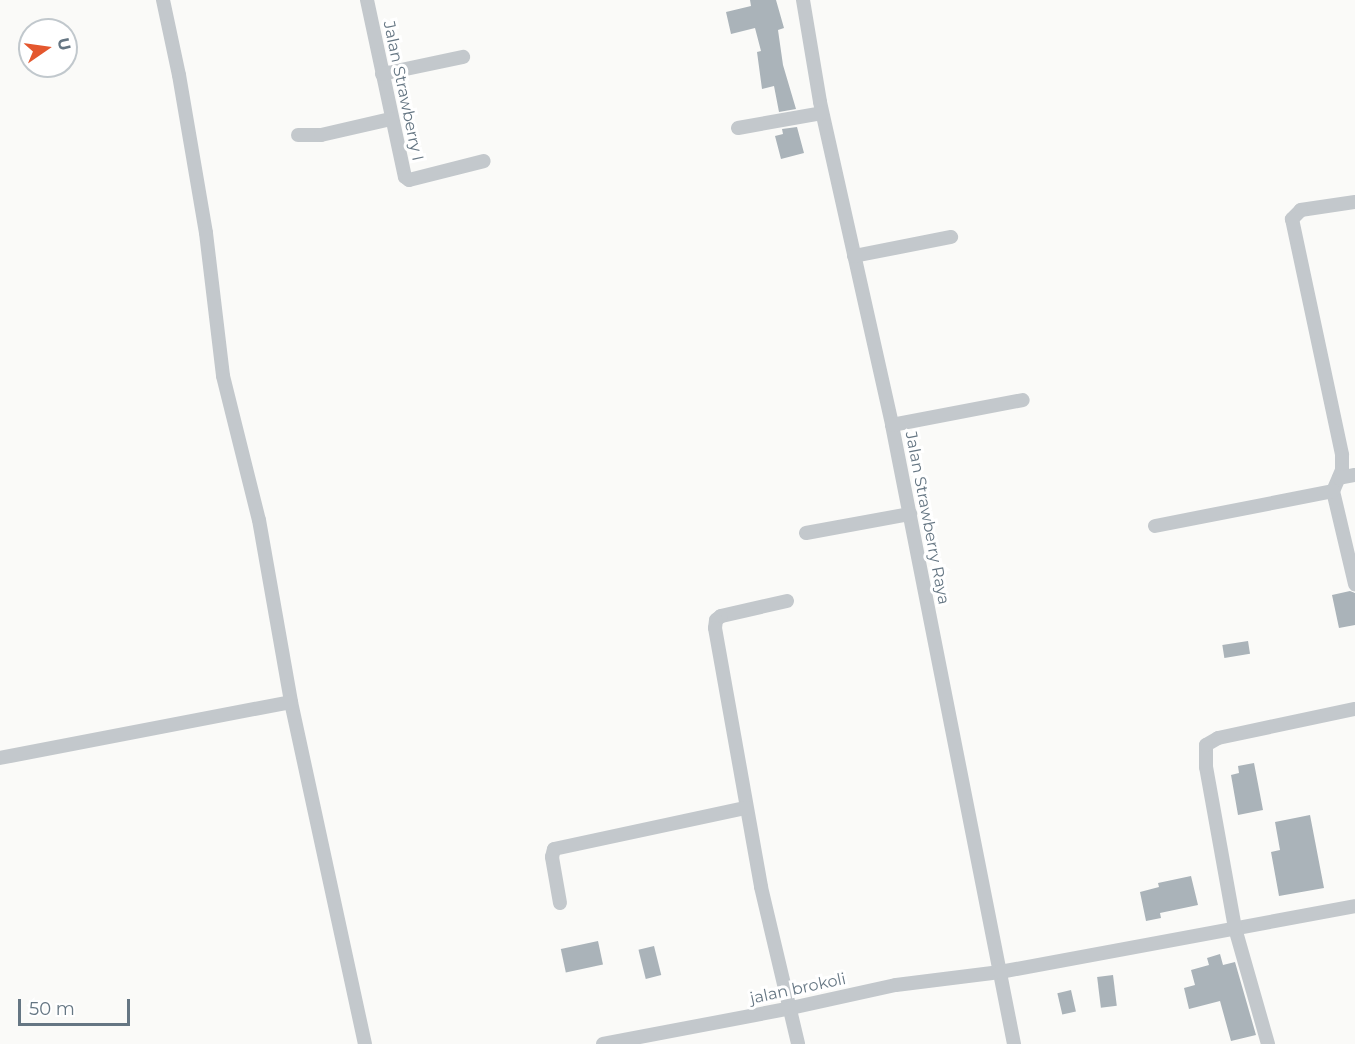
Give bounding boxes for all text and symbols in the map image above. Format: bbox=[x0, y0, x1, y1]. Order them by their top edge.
north arrow bbox=[18, 18, 78, 78]
street label: Jalan Strawberry I bbox=[379, 19, 427, 163]
text: U bbox=[53, 36, 75, 53]
street label: Jalan Strawberry Raya bbox=[901, 430, 953, 606]
street label: jalan brokoli bbox=[748, 969, 848, 1009]
scale bar bbox=[21, 987, 134, 1025]
text: 50 m bbox=[29, 998, 75, 1020]

